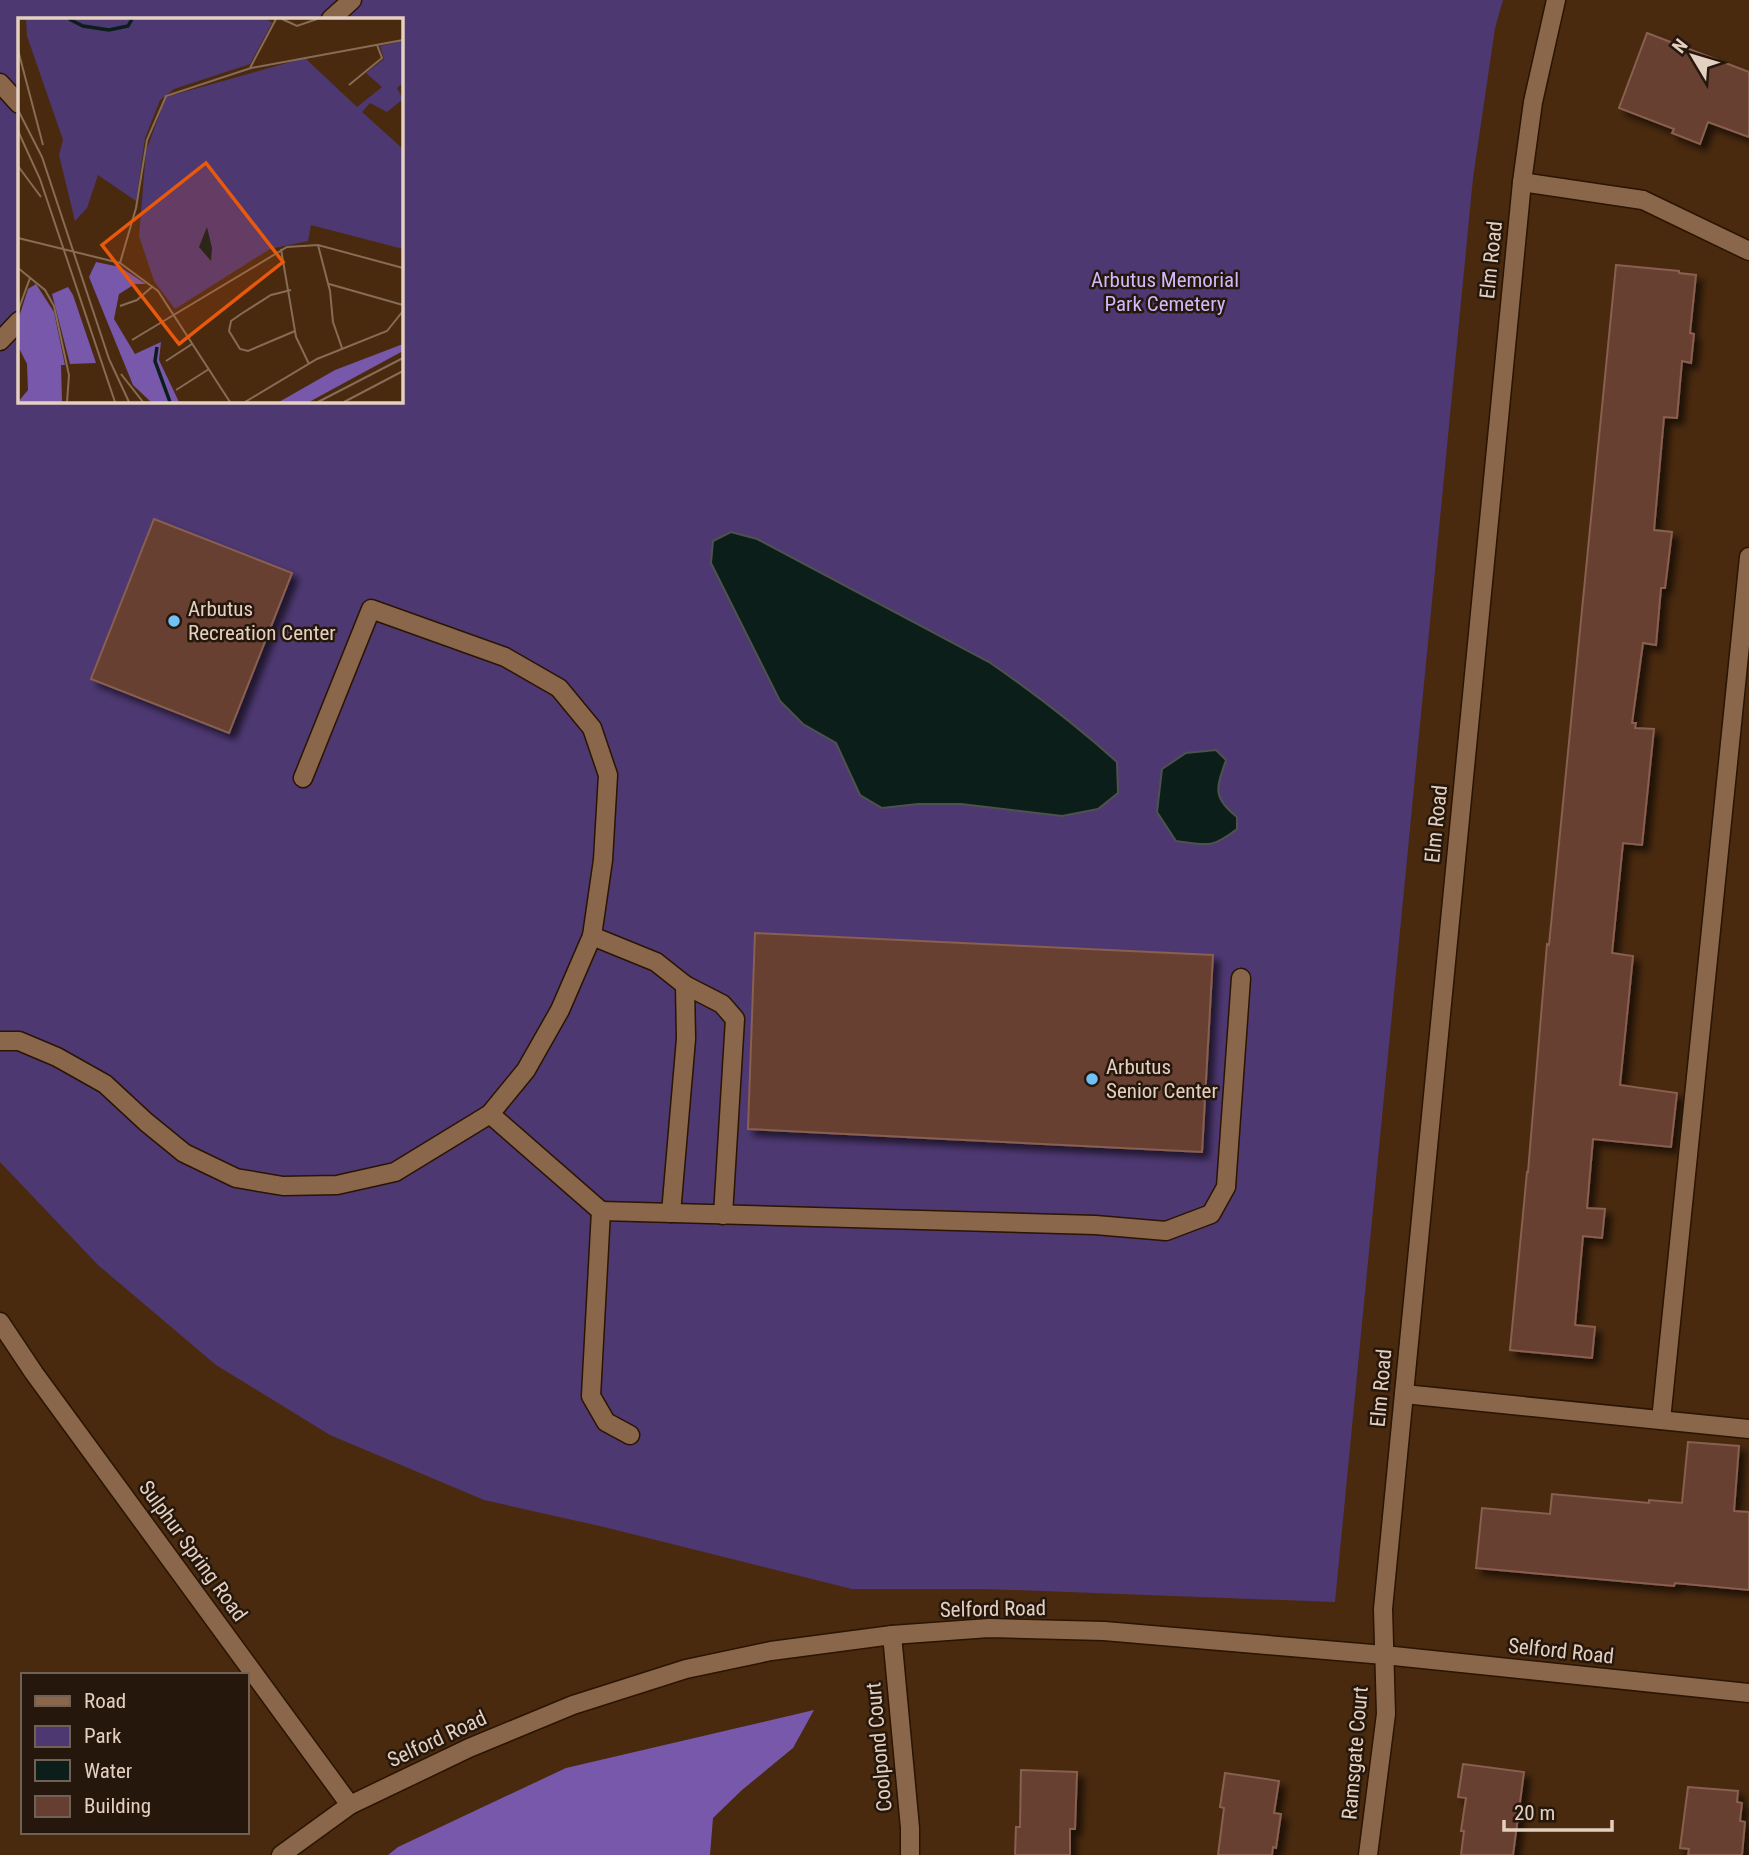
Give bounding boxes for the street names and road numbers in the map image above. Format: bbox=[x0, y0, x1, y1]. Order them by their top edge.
street label: Elm Road bbox=[1475, 220, 1507, 300]
street label: Elm Road bbox=[1420, 784, 1452, 864]
street label: Elm Road bbox=[1366, 1348, 1396, 1428]
street label: Sulphur Spring Road bbox=[134, 1476, 252, 1626]
street label: Selford Road bbox=[940, 1596, 1046, 1622]
street label: Selford Road bbox=[1507, 1634, 1615, 1668]
street label: Coolpond Court bbox=[861, 1681, 897, 1813]
street label: Ramsgate Court bbox=[1337, 1685, 1373, 1821]
street label: Selford Road bbox=[384, 1706, 490, 1772]

